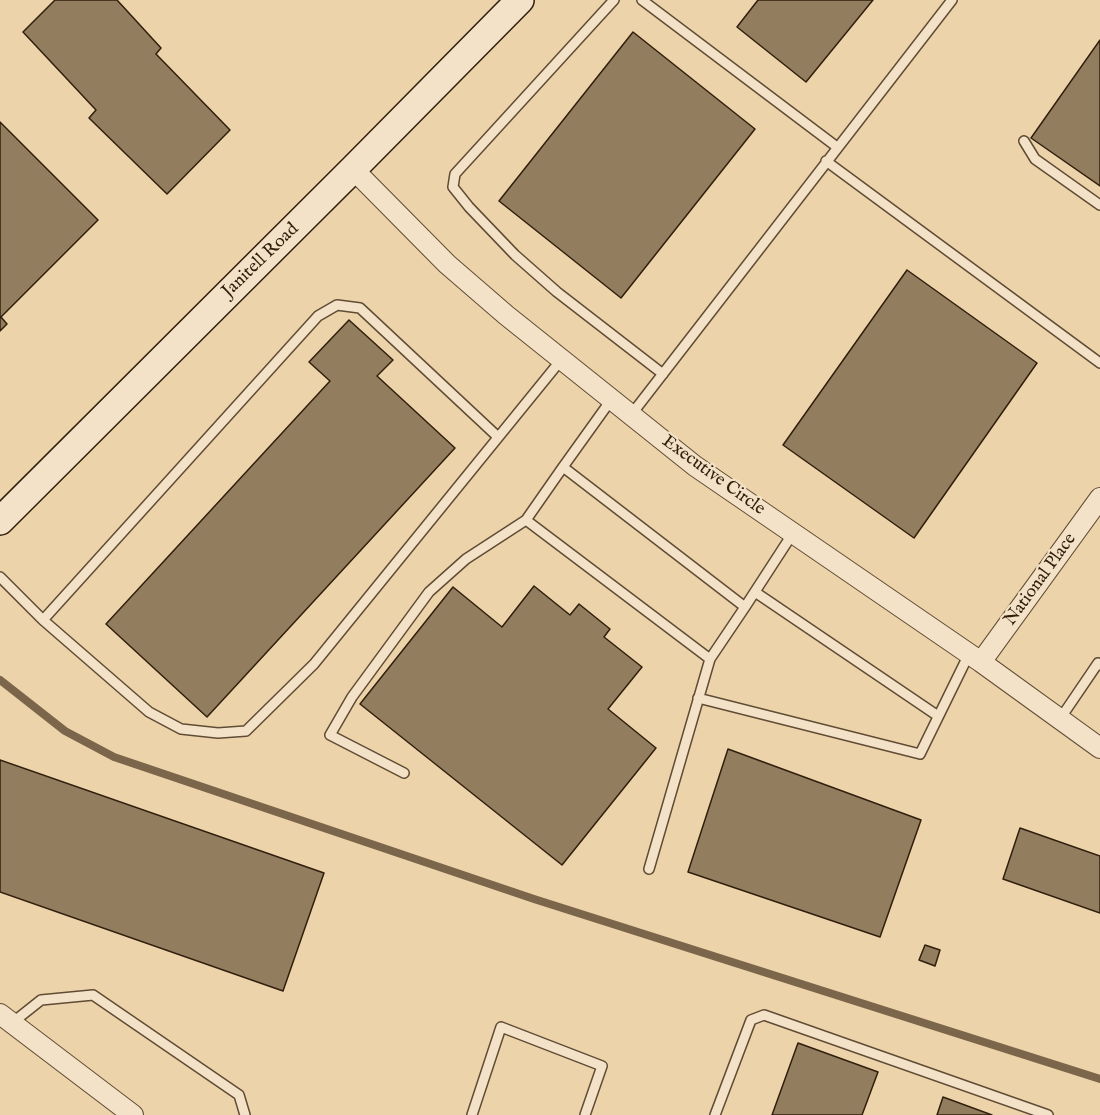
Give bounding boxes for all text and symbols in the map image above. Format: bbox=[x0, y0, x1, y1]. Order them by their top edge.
street label: Janitell Road bbox=[218, 219, 304, 303]
street label: Executive Circle bbox=[657, 431, 769, 521]
street label: National Place bbox=[1000, 530, 1082, 630]

